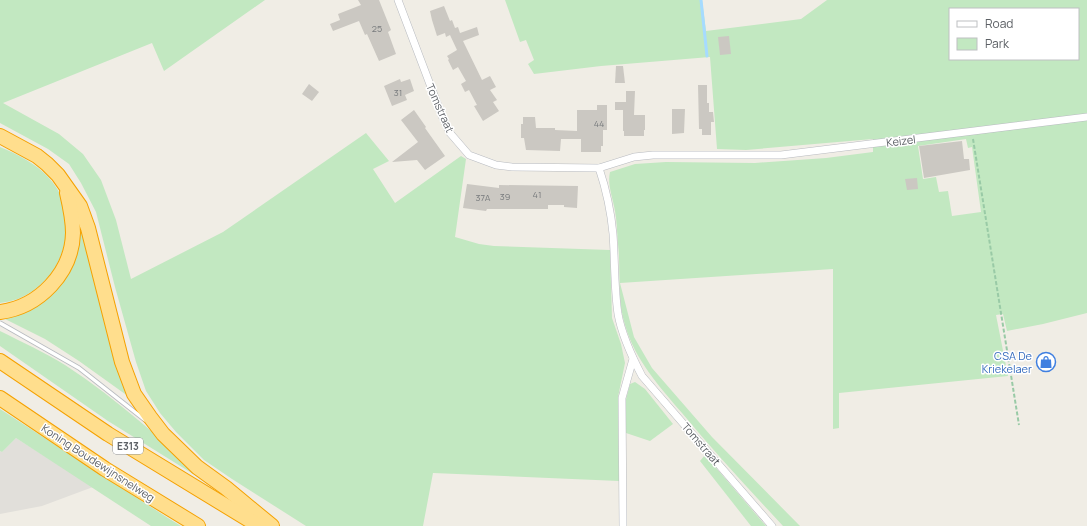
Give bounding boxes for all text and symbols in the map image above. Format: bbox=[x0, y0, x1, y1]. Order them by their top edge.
legend bbox=[949, 8, 1079, 60]
text: Road bbox=[985, 15, 1013, 32]
house number: 25 bbox=[372, 22, 382, 35]
text: Park bbox=[985, 35, 1010, 52]
street label: Tomstraat bbox=[423, 81, 458, 135]
house number: 31 bbox=[394, 86, 402, 99]
house number: 44 bbox=[594, 117, 604, 130]
street label: Keizel bbox=[885, 131, 916, 150]
house number: 41 bbox=[533, 188, 541, 201]
house number: 39 bbox=[500, 190, 510, 203]
house number: 37A bbox=[476, 191, 491, 204]
place label: CSA De Kriekelaer bbox=[982, 348, 1033, 376]
shop icon: CSA De Kriekelaer bbox=[1035, 351, 1057, 373]
street label: Tomstraat bbox=[679, 419, 724, 468]
street label: Koning Boudewijnsnelweg bbox=[39, 420, 158, 505]
road number: E313 bbox=[113, 438, 143, 454]

